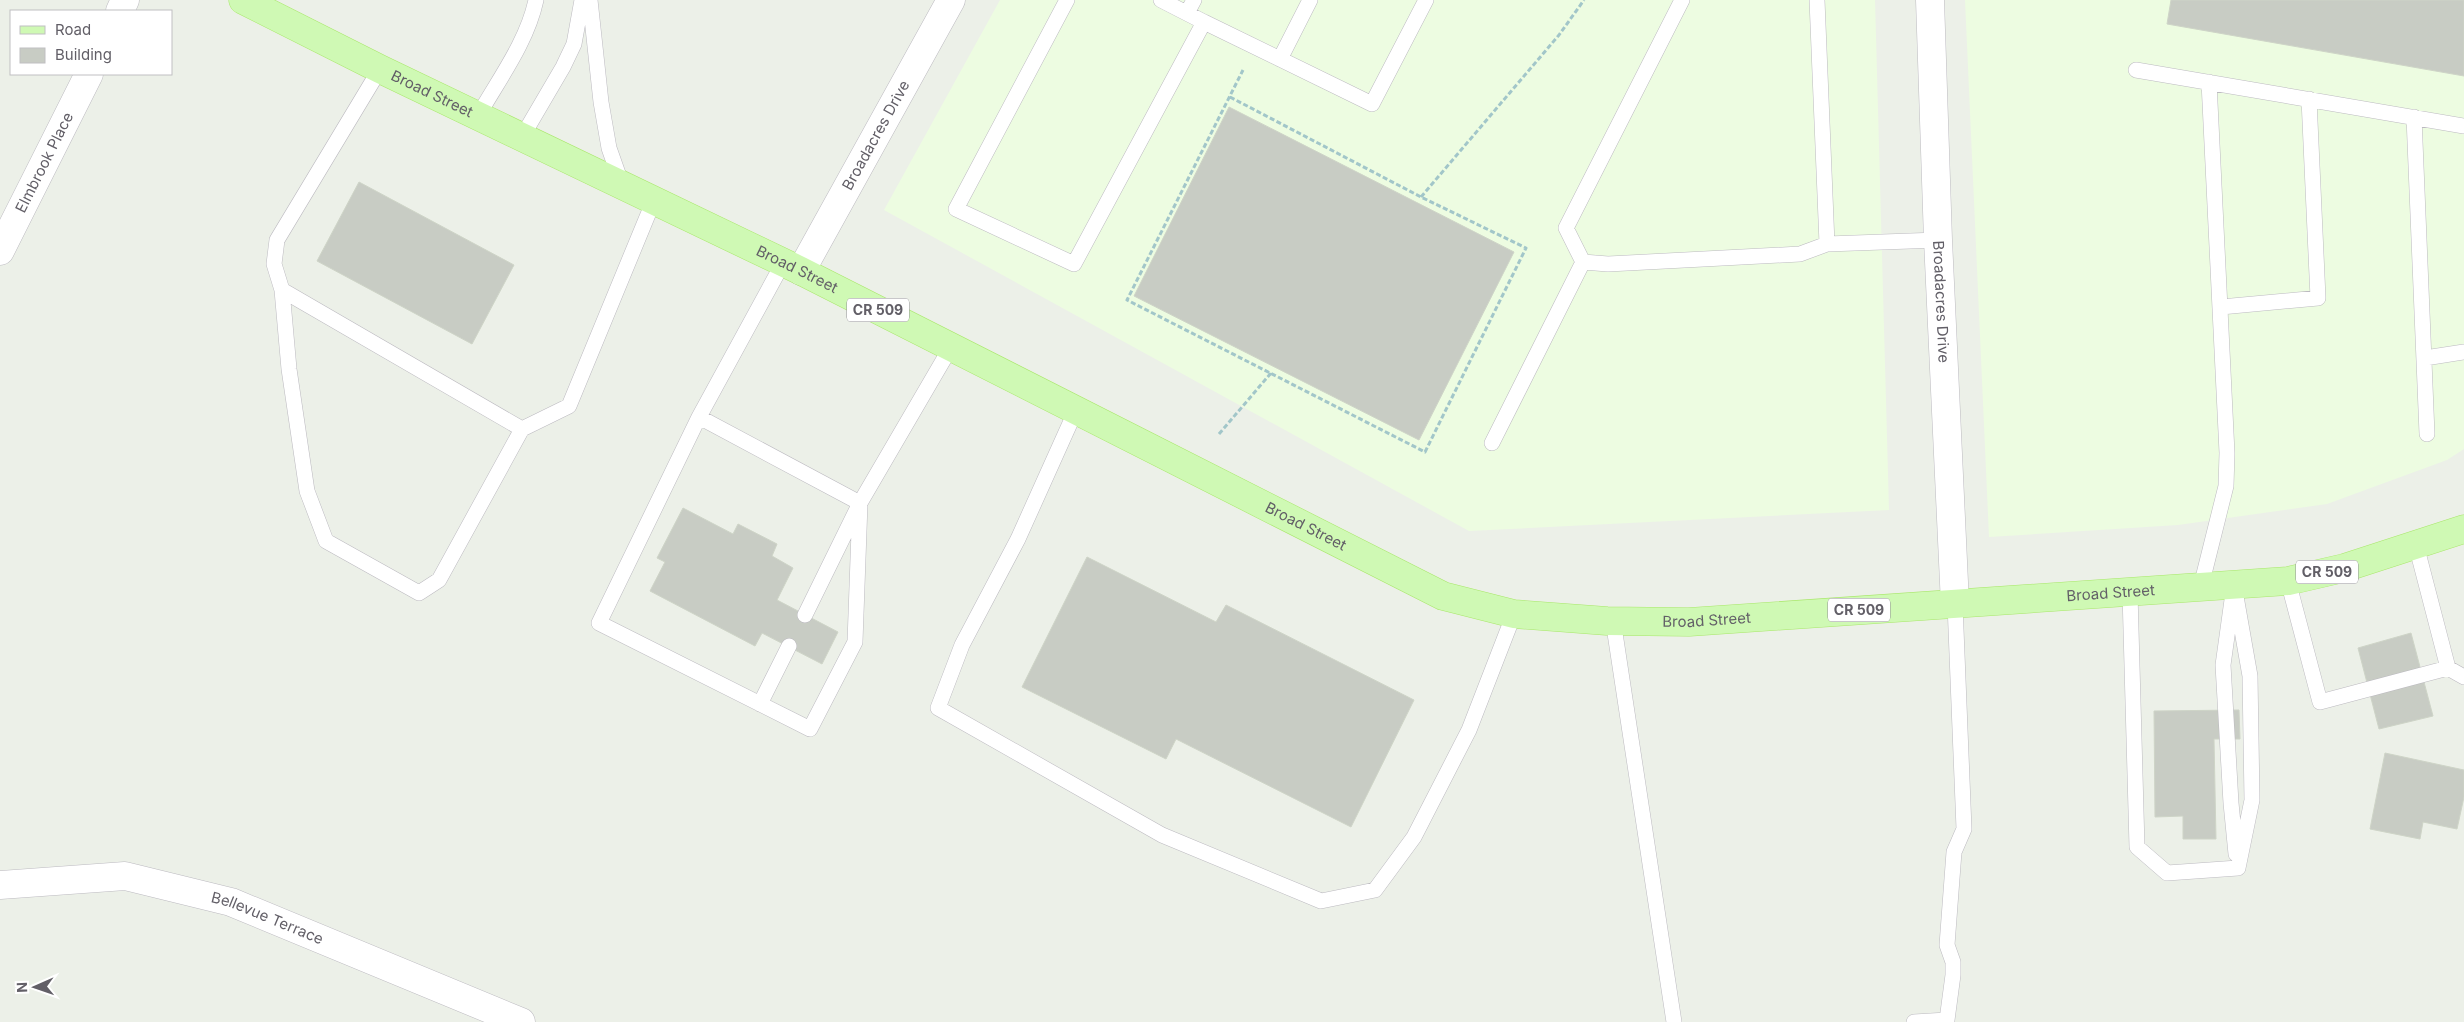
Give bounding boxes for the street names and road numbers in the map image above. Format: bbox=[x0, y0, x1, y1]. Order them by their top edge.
street label: Broad Street bbox=[388, 66, 476, 121]
street label: Broadacres Drive bbox=[838, 77, 914, 193]
street label: Elmbrook Place bbox=[11, 109, 77, 216]
street label: Broadacres Drive bbox=[1929, 240, 1954, 363]
street label: Broad Street bbox=[753, 241, 841, 297]
road number: CR 509 bbox=[847, 298, 909, 322]
street label: Broad Street bbox=[1262, 498, 1350, 555]
road number: CR 509 bbox=[2296, 560, 2358, 584]
street label: Broad Street bbox=[2066, 580, 2155, 605]
road number: CR 509 bbox=[1828, 598, 1890, 622]
street label: Broad Street bbox=[1662, 608, 1751, 631]
street label: Bellevue Terrace bbox=[209, 888, 326, 948]

